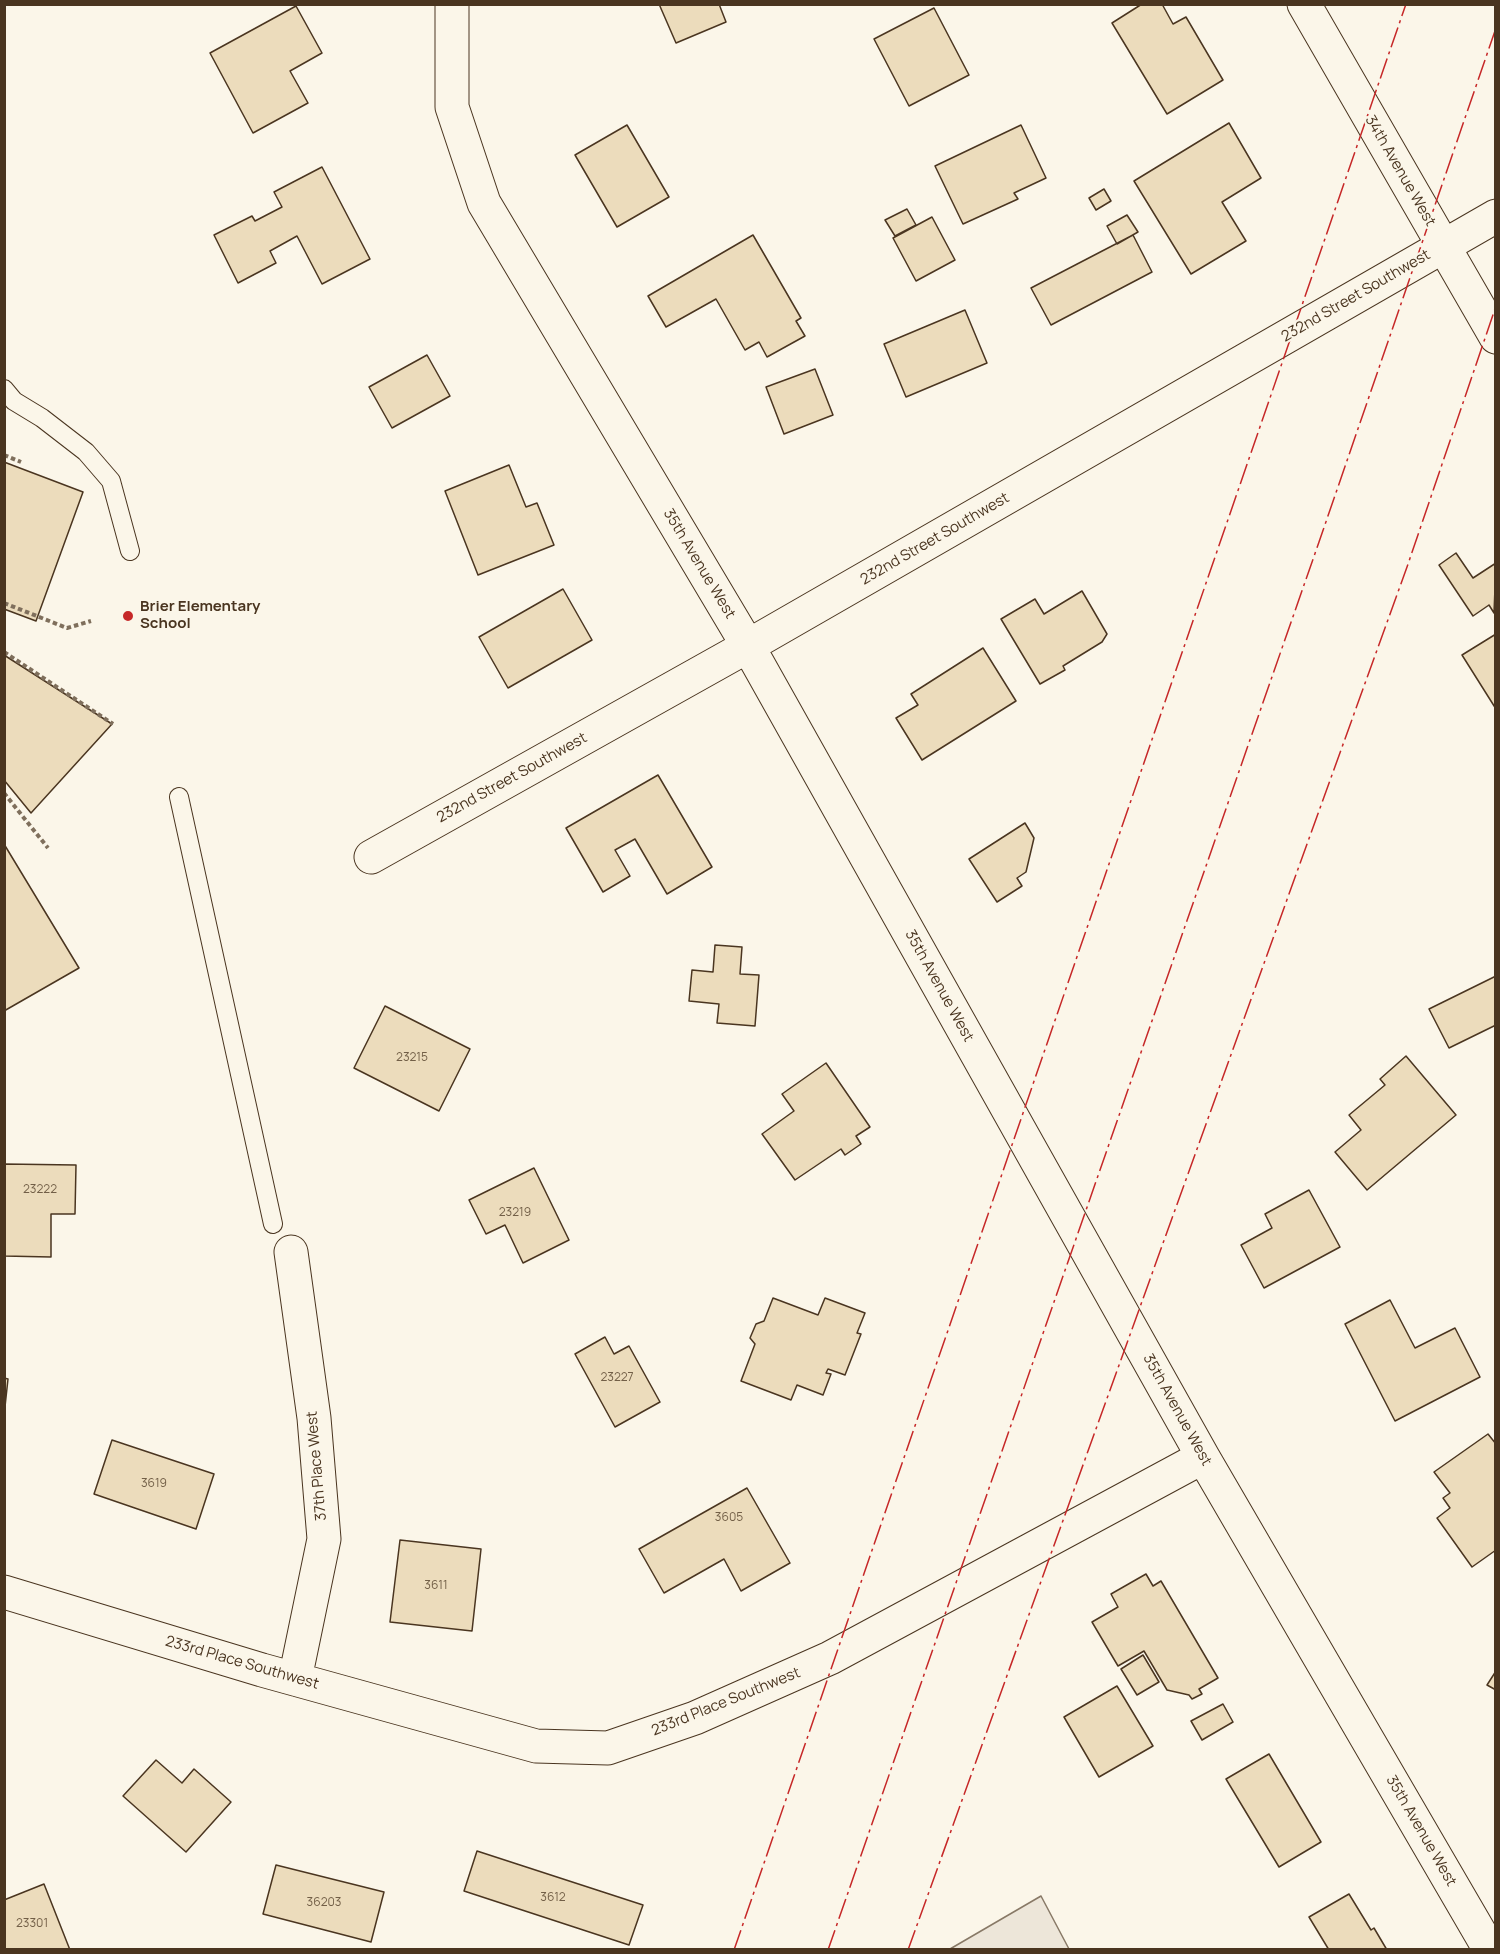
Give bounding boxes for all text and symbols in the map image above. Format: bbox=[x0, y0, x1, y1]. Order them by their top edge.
street label: 34th Avenue West bbox=[1361, 112, 1439, 230]
street label: 232nd Street Southwest bbox=[1278, 246, 1434, 346]
street label: 232nd Street Southwest bbox=[857, 489, 1013, 589]
street label: 35th Avenue West bbox=[659, 506, 739, 622]
place label: Brier Elementary School bbox=[140, 598, 260, 633]
marker: Brier Elementary School bbox=[121, 609, 135, 623]
street label: 232nd Street Southwest bbox=[434, 729, 590, 827]
street label: 35th Avenue West bbox=[901, 927, 977, 1045]
house number: 23215 bbox=[396, 1051, 428, 1065]
house number: 23222 bbox=[23, 1183, 57, 1197]
house number: 23219 bbox=[499, 1206, 531, 1220]
street label: 35th Avenue West bbox=[1139, 1351, 1215, 1469]
house number: 23227 bbox=[600, 1371, 634, 1385]
street label: 37th Place West bbox=[303, 1410, 331, 1522]
house number: 3619 bbox=[141, 1477, 167, 1491]
house number: 3605 bbox=[715, 1511, 743, 1525]
house number: 3611 bbox=[424, 1579, 448, 1593]
street label: 233rd Place Southwest bbox=[163, 1632, 321, 1694]
street label: 233rd Place Southwest bbox=[649, 1664, 803, 1740]
street label: 35th Avenue West bbox=[1382, 1772, 1460, 1890]
house number: 3612 bbox=[540, 1891, 566, 1905]
house number: 36203 bbox=[307, 1896, 341, 1910]
house number: 23301 bbox=[16, 1917, 48, 1931]

